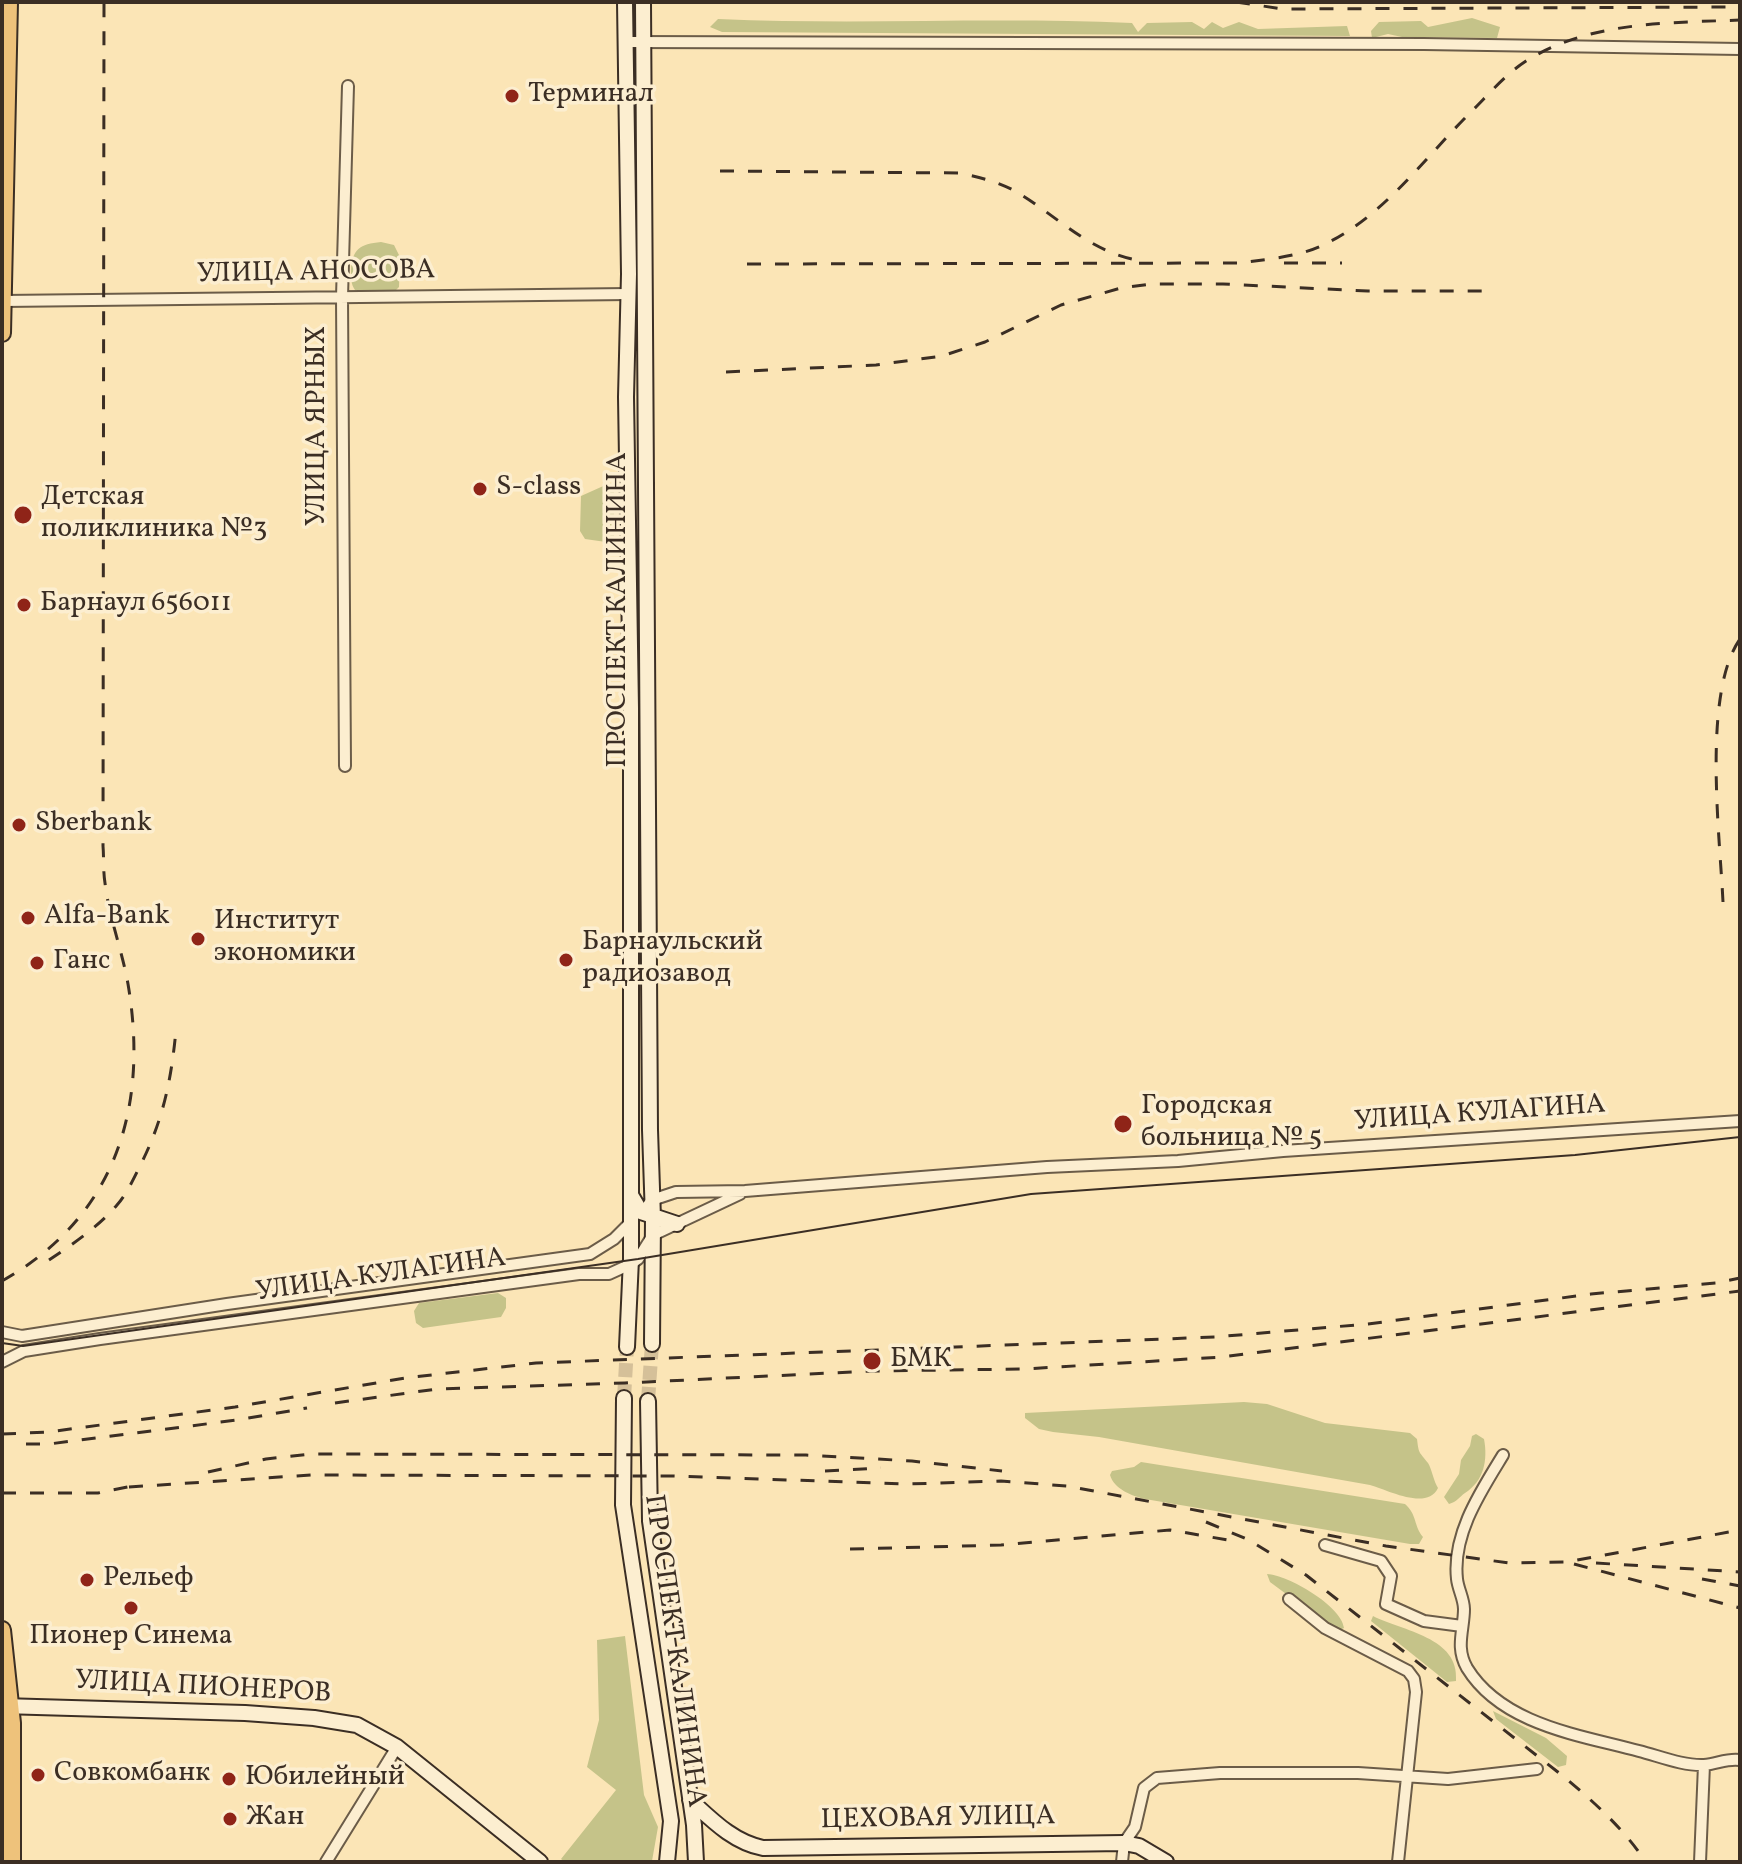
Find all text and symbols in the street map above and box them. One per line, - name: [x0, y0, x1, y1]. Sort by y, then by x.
- place label: Терминал: [528, 79, 654, 113]
- marker: Терминал: [503, 87, 521, 105]
- street label: УЛИЦА АНОСОВА: [197, 255, 435, 293]
- street label: УЛИЦА ЯРНЫХ: [302, 326, 336, 526]
- street label: ПРОСПЕКТ КАЛИНИНА: [603, 452, 637, 768]
- place label: S-class: [496, 472, 581, 506]
- marker: S-class: [471, 480, 489, 498]
- place label: Детская поликлиника №3: [41, 482, 267, 548]
- marker: Детская поликлиника №3: [12, 504, 34, 526]
- place label: Барнаул 656011: [40, 588, 232, 622]
- marker: Барнаул 656011: [15, 596, 33, 614]
- place label: Sberbank: [35, 808, 152, 842]
- marker: Sberbank: [10, 816, 28, 834]
- place label: Alfa-Bank: [44, 901, 170, 935]
- place label: Институт экономики: [214, 906, 356, 972]
- marker: Alfa-Bank: [19, 909, 37, 927]
- place label: Барнаульский радиозавод: [582, 927, 763, 993]
- marker: Институт экономики: [189, 930, 207, 948]
- place label: Ганс: [53, 946, 111, 980]
- marker: Барнаульский радиозавод: [557, 951, 575, 969]
- marker: Ганс: [28, 954, 46, 972]
- street label: УЛИЦА КУЛАГИНА: [1353, 1089, 1607, 1141]
- place label: Городская больница № 5: [1141, 1091, 1322, 1157]
- marker: Городская больница № 5: [1112, 1113, 1134, 1135]
- street label: УЛИЦА КУЛАГИНА: [254, 1243, 508, 1311]
- place label: БМК: [890, 1344, 952, 1378]
- marker: БМК: [861, 1350, 883, 1372]
- street label: ПРОСПЕКТ КАЛИНИНА: [634, 1492, 712, 1810]
- place label: Рельеф: [103, 1563, 194, 1597]
- marker: Рельеф: [78, 1571, 96, 1589]
- marker: Пионер Синема: [122, 1599, 140, 1617]
- place label: Пионер Синема: [29, 1621, 233, 1655]
- street label: УЛИЦА ПИОНЕРОВ: [74, 1666, 332, 1712]
- place label: Совкомбанк: [54, 1758, 210, 1792]
- place label: Юбилейный: [245, 1762, 405, 1796]
- marker: Совкомбанк: [29, 1766, 47, 1784]
- marker: Юбилейный: [220, 1770, 238, 1788]
- street label: ЦЕХОВАЯ УЛИЦА: [820, 1801, 1056, 1839]
- place label: Жан: [246, 1802, 304, 1836]
- marker: Жан: [221, 1810, 239, 1828]

